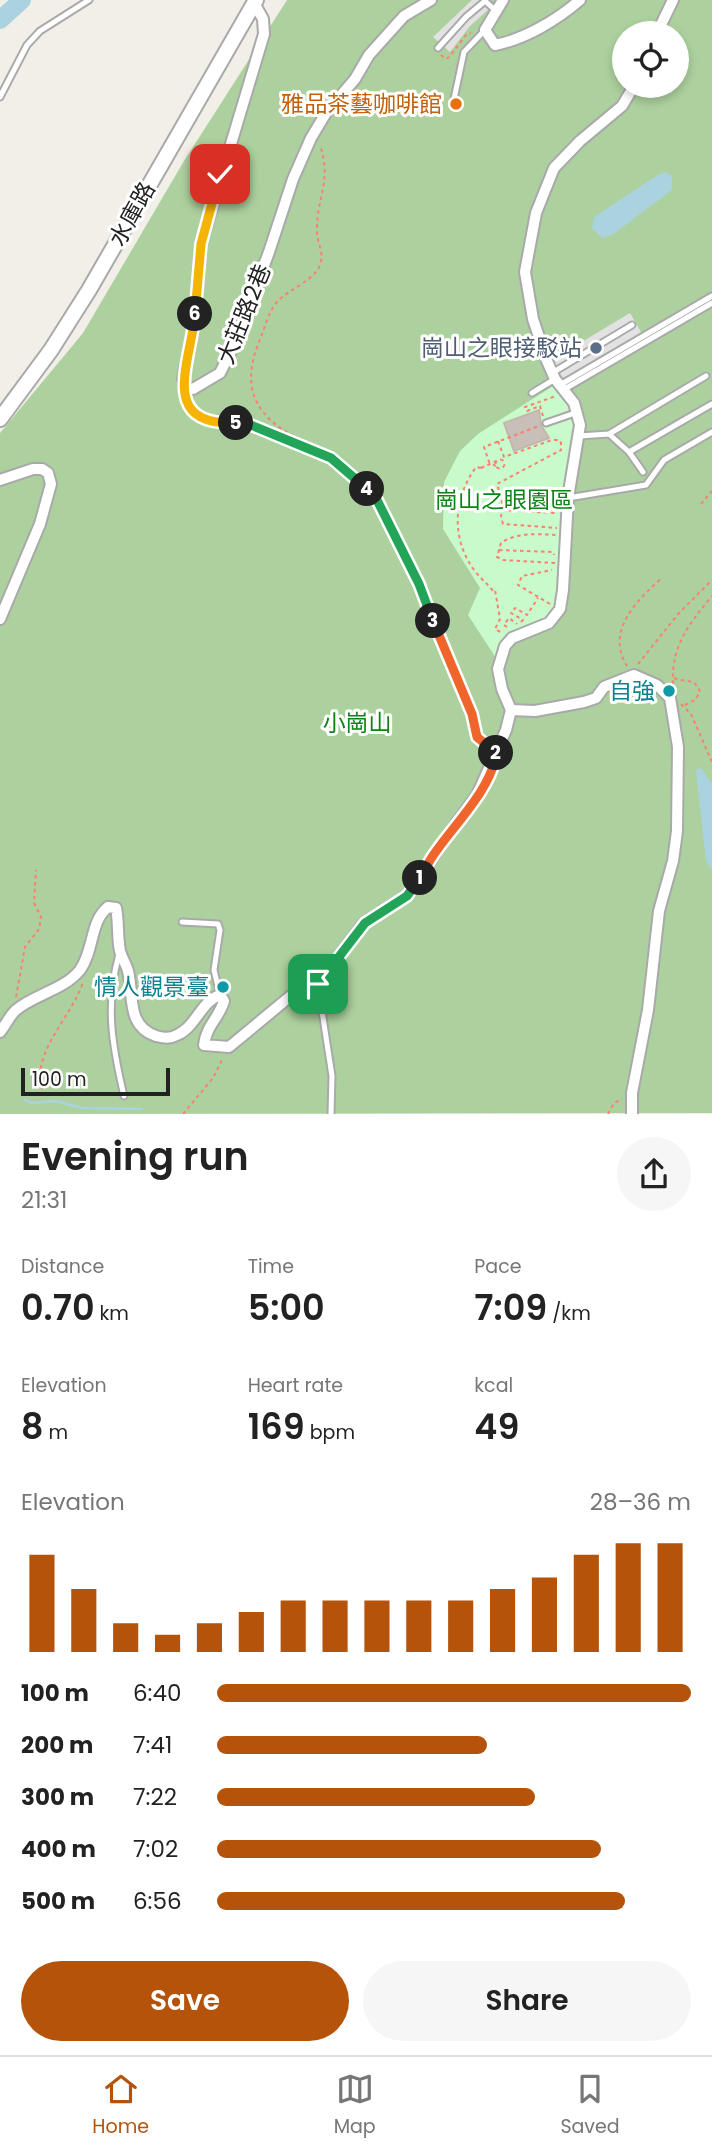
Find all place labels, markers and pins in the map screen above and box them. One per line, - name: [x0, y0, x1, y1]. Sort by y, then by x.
- place label: 雅品茶藝咖啡館: [281, 88, 442, 120]
- marker: 雅品茶藝咖啡館: [448, 96, 464, 112]
- pin: [190, 144, 250, 204]
- pin: 6: [178, 296, 212, 332]
- place label: 崗山之眼接駁站: [421, 332, 582, 364]
- marker: 崗山之眼接駁站: [588, 340, 604, 356]
- pin: 5: [218, 406, 254, 440]
- pin: 4: [350, 472, 384, 506]
- pin: 3: [416, 604, 450, 638]
- place label: 自強: [609, 675, 655, 707]
- marker: 自強: [661, 683, 677, 699]
- pin: 2: [478, 736, 514, 770]
- pin: 1: [402, 860, 438, 896]
- pin: [288, 954, 348, 1014]
- place label: 情人觀景臺: [94, 971, 209, 1003]
- marker: 情人觀景臺: [215, 979, 231, 995]

